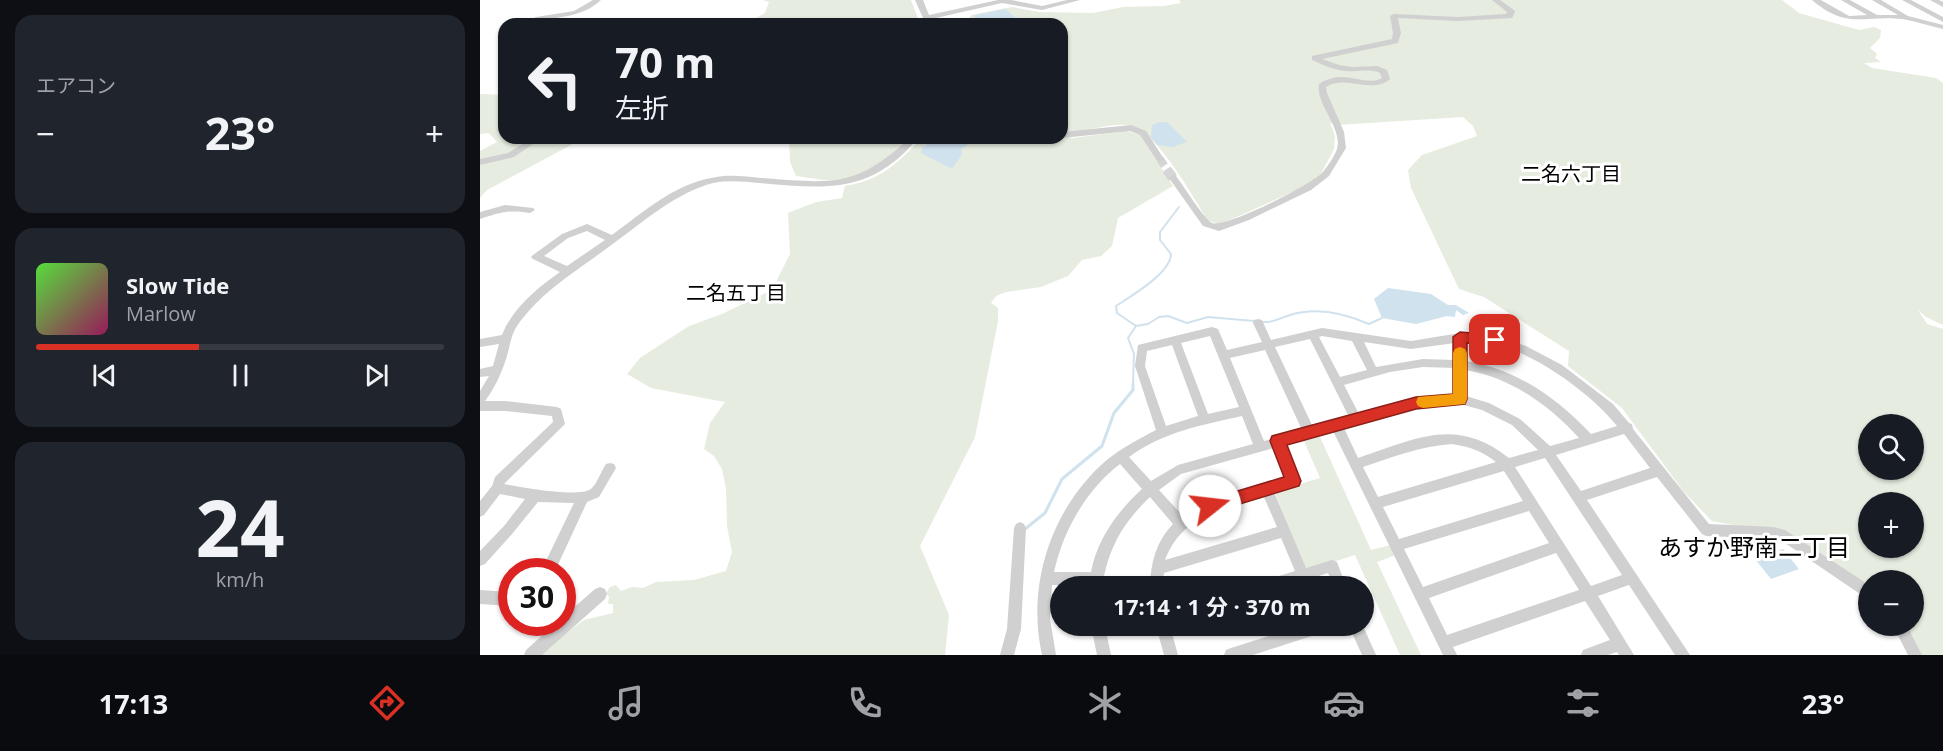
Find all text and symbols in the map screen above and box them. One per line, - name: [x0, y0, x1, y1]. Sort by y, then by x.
- text: 70 m: [615, 33, 715, 90]
- icon: left: [516, 42, 594, 120]
- text: エアコン: [36, 72, 116, 99]
- text: 左折: [615, 89, 669, 126]
- text: 23°: [205, 102, 275, 163]
- text: −: [36, 111, 55, 156]
- text: +: [425, 111, 444, 156]
- district label: 二名六丁目: [1521, 160, 1621, 187]
- text: Slow Tide: [126, 270, 229, 300]
- district label: 二名五丁目: [686, 279, 786, 306]
- text: Marlow: [126, 300, 196, 327]
- pin: [1469, 314, 1520, 365]
- icon: arrive: [1478, 323, 1511, 356]
- icon: previous: [88, 359, 121, 392]
- icon: pause: [224, 359, 257, 392]
- icon: next: [360, 359, 393, 392]
- map controls: [1858, 414, 1924, 636]
- button: search: [1858, 414, 1924, 480]
- text: 24: [195, 474, 285, 580]
- position arrow: [1178, 474, 1242, 538]
- button: +: [1858, 492, 1924, 558]
- district label: あすか野南二丁目: [1658, 530, 1850, 563]
- speed limit sign: 30: [498, 558, 576, 636]
- text: km/h: [216, 566, 264, 593]
- button: −: [1858, 570, 1924, 636]
- text: 17:14 · 1 分 · 370 m: [1113, 591, 1311, 621]
- icon: directions: [366, 682, 408, 724]
- icon: music: [605, 682, 647, 724]
- icon: phone: [844, 682, 886, 724]
- icon: climate: [1084, 682, 1126, 724]
- icon: car: [1323, 682, 1365, 724]
- icon: filters: [1562, 682, 1604, 724]
- text: 17:13: [99, 685, 168, 722]
- text: 23°: [1802, 685, 1844, 722]

